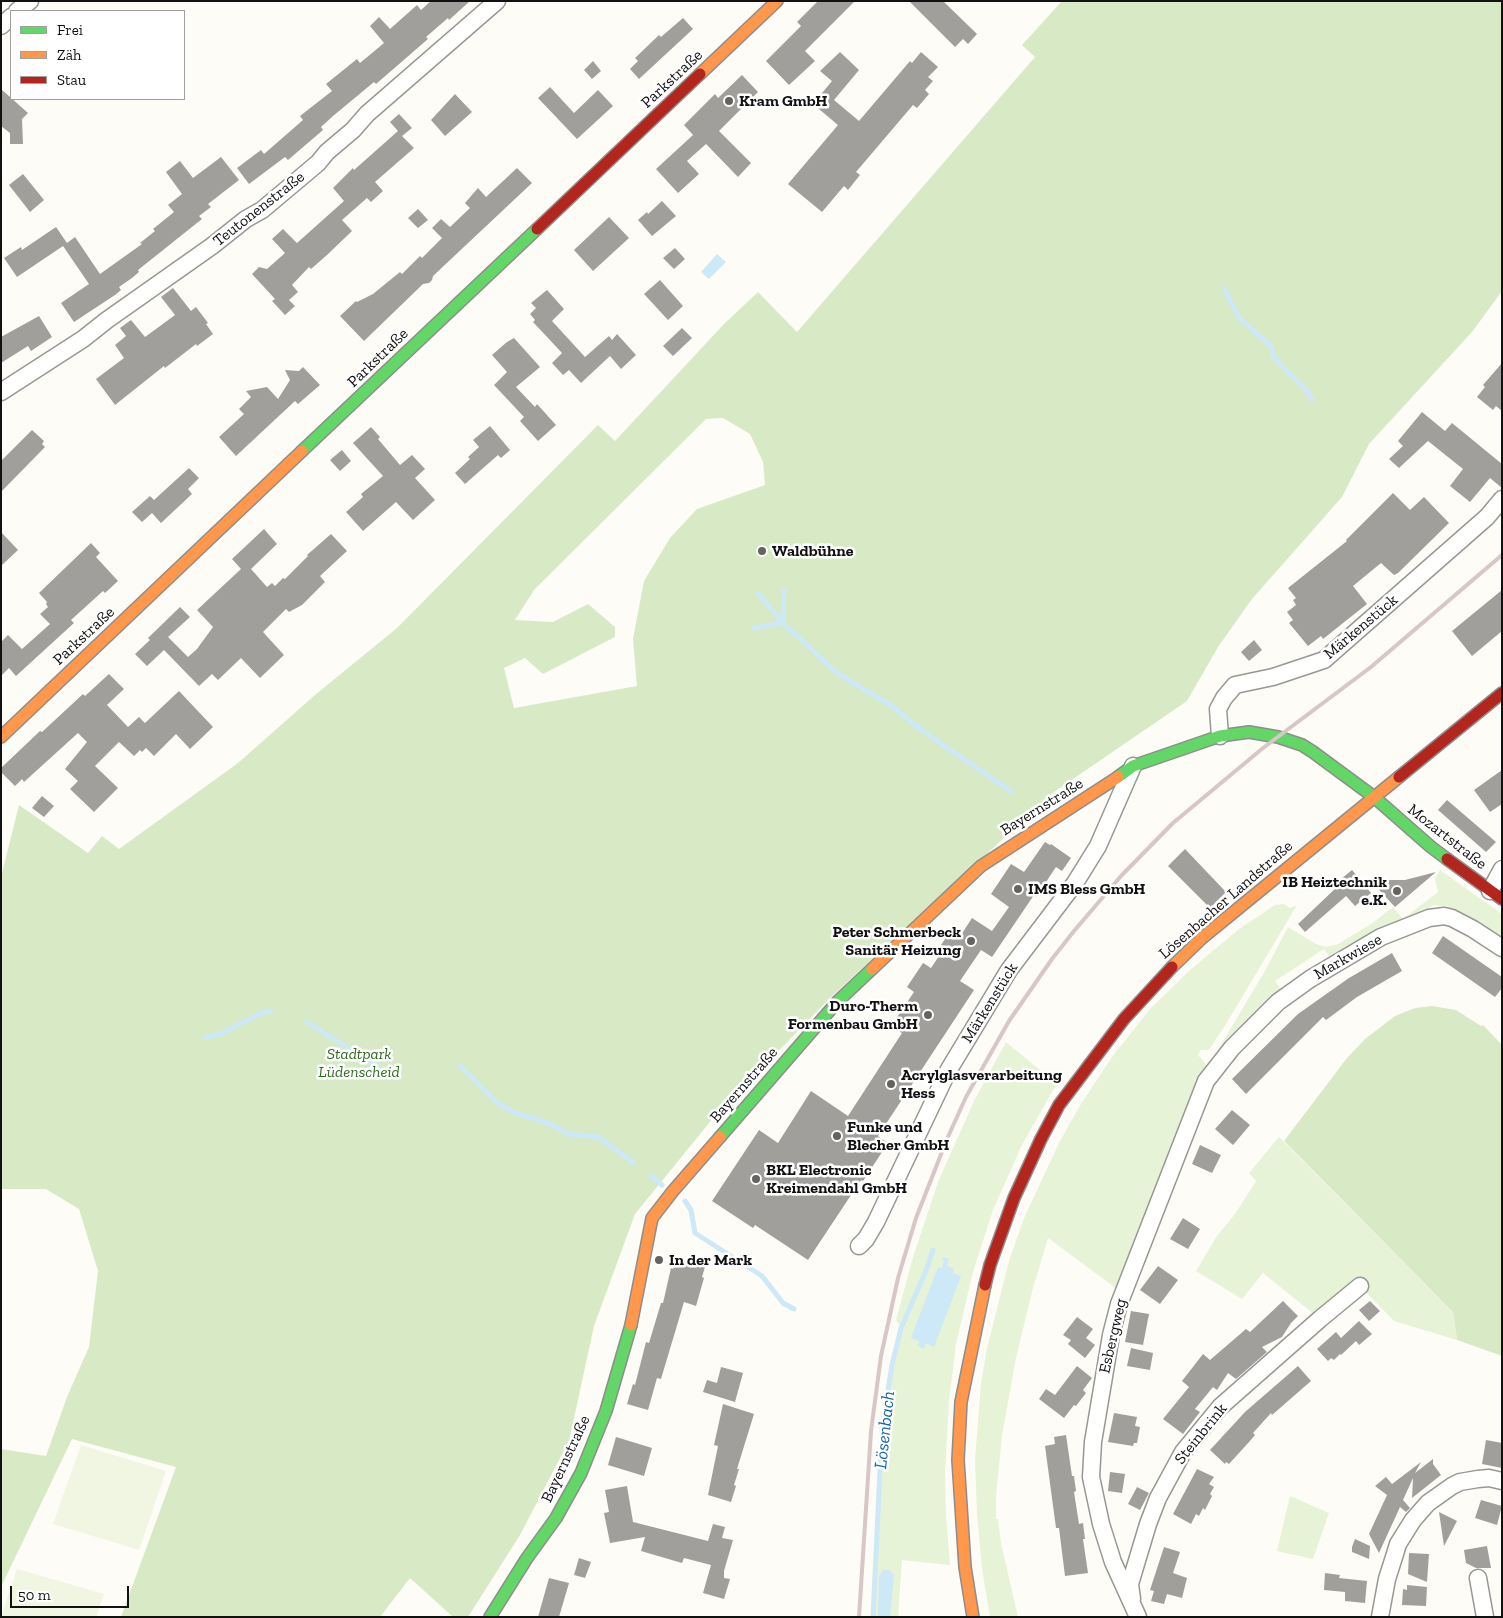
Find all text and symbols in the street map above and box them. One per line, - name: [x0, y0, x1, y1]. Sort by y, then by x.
- legend: [10, 10, 185, 100]
- text: Frei: [57, 21, 83, 39]
- text: Zäh: [57, 46, 81, 64]
- street label: Parkstraße: [637, 46, 707, 112]
- text: Stau: [57, 71, 86, 89]
- place label: Kram GmbH: [739, 91, 828, 111]
- marker: Kram GmbH: [723, 95, 735, 107]
- street label: Teutonenstraße: [209, 167, 309, 251]
- street label: Parkstraße: [344, 324, 412, 392]
- place label: Waldbühne: [772, 541, 853, 561]
- marker: Waldbühne: [756, 545, 768, 557]
- street label: Märkenstück: [1320, 590, 1402, 664]
- street label: Parkstraße: [49, 603, 119, 669]
- street label: Bayernstraße: [997, 774, 1087, 840]
- street label: Mozartstraße: [1404, 800, 1490, 874]
- street label: Lösenbacher Landstraße: [1155, 837, 1297, 963]
- place label: IB Heiztechnik e.K.: [1282, 872, 1387, 910]
- place label: IMS Bless GmbH: [1028, 879, 1145, 899]
- marker: IMS Bless GmbH: [1012, 883, 1024, 895]
- marker: IB Heiztechnik e.K.: [1391, 885, 1403, 897]
- place label: Peter Schmerbeck Sanitär Heizung: [832, 922, 961, 960]
- street label: Markwiese: [1311, 930, 1385, 984]
- marker: Peter Schmerbeck Sanitär Heizung: [965, 935, 977, 947]
- street label: Märkenstück: [958, 959, 1022, 1047]
- place label: Duro-Therm Formenbau GmbH: [788, 996, 918, 1034]
- marker: Duro-Therm Formenbau GmbH: [922, 1009, 934, 1021]
- street label: Bayernstraße: [706, 1043, 782, 1127]
- park label: Stadtpark Lüdenscheid: [318, 1044, 400, 1082]
- place label: Acrylglasverarbeitung Hess: [901, 1065, 1062, 1103]
- marker: Acrylglasverarbeitung Hess: [885, 1078, 897, 1090]
- place label: Funke und Blecher GmbH: [847, 1117, 949, 1155]
- marker: Funke und Blecher GmbH: [831, 1130, 843, 1142]
- place label: BKL Electronic Kreimendahl GmbH: [766, 1160, 907, 1198]
- marker: BKL Electronic Kreimendahl GmbH: [750, 1173, 762, 1185]
- place label: In der Mark: [669, 1250, 752, 1270]
- marker: In der Mark: [653, 1254, 665, 1266]
- street label: Esbergweg: [1095, 1297, 1131, 1375]
- water label: Lösenbach: [870, 1390, 900, 1470]
- street label: Steinbrink: [1171, 1400, 1231, 1468]
- street label: Bayernstraße: [537, 1412, 595, 1506]
- scale bar: [12, 1576, 131, 1608]
- text: 50 m: [18, 1586, 51, 1604]

